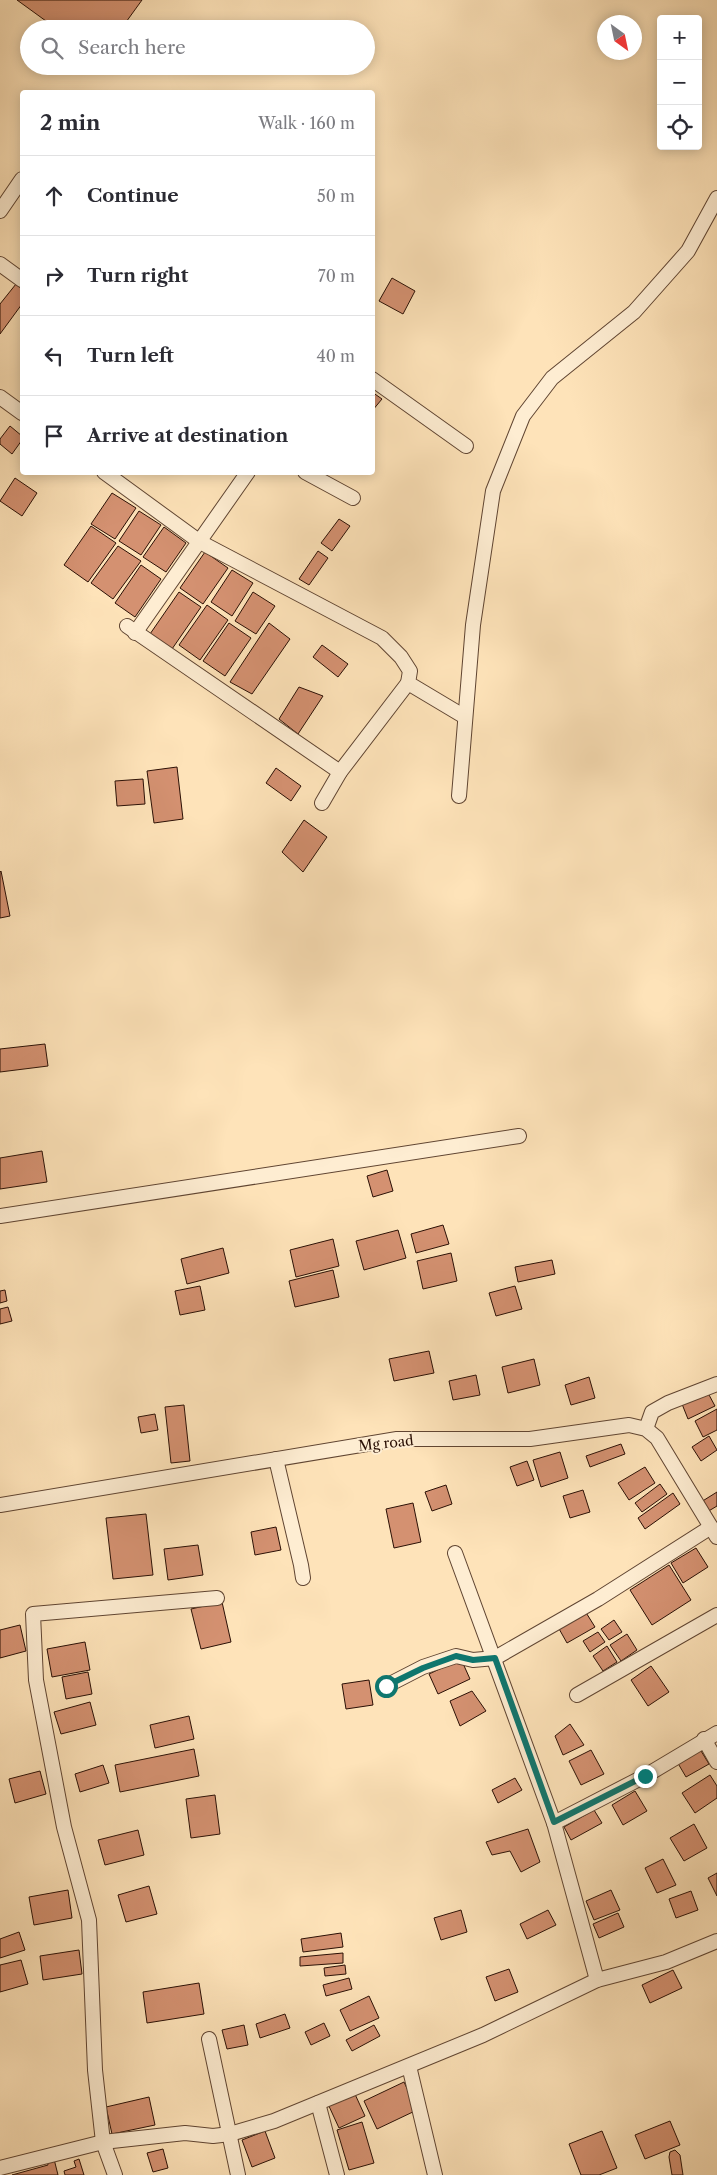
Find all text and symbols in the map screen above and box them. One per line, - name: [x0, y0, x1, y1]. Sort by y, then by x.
- north arrow: [597, 15, 642, 60]
- map controls: [657, 15, 702, 150]
- button: +: [657, 15, 702, 60]
- search box: [20, 20, 375, 75]
- icon: search: [38, 34, 66, 62]
- text: Search here: [78, 36, 186, 59]
- button: −: [657, 60, 702, 105]
- button: locate: [657, 105, 702, 150]
- text: 2 min: [40, 110, 100, 135]
- text: Walk · 160 m: [258, 113, 355, 133]
- icon: ahead: [40, 182, 68, 210]
- text: Continue: [87, 184, 179, 207]
- text: 50 m: [317, 186, 355, 206]
- icon: right: [40, 262, 68, 290]
- text: Turn right: [87, 264, 188, 287]
- text: 70 m: [318, 266, 355, 286]
- icon: left: [40, 342, 68, 370]
- text: Turn left: [87, 344, 174, 367]
- text: 40 m: [316, 346, 355, 366]
- icon: arrive: [40, 422, 68, 450]
- text: Arrive at destination: [87, 424, 288, 447]
- street label: Mg road: [358, 1431, 415, 1455]
- route start: [375, 1675, 398, 1698]
- route end: [634, 1765, 657, 1788]

